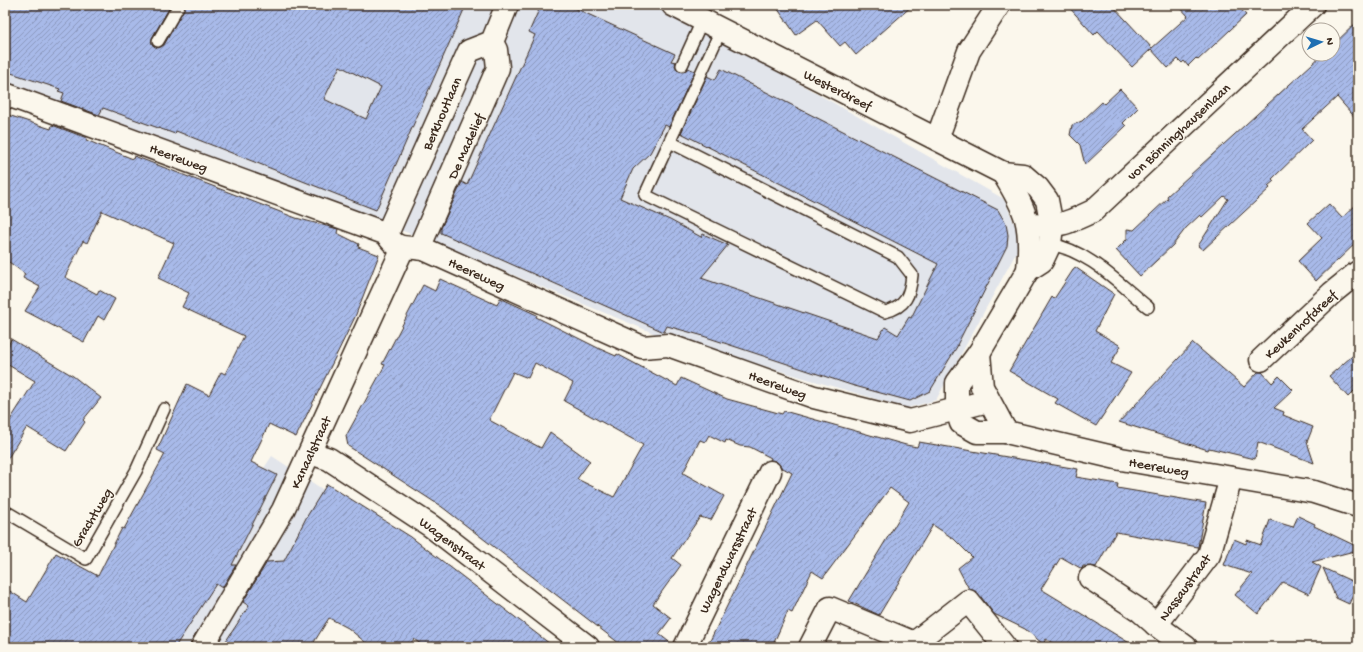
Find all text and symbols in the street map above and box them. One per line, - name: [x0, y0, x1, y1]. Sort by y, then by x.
- north arrow: [1301, 22, 1341, 62]
- text: N: [1323, 37, 1335, 45]
- street label: Westerdreef: [800, 67, 875, 116]
- street label: Berkhoutlaan: [419, 75, 467, 154]
- street label: von Bönninghausenlaan: [1125, 80, 1235, 185]
- street label: De Madelief: [445, 110, 490, 183]
- street label: Heereweg: [147, 141, 210, 178]
- street label: Heereweg: [445, 255, 507, 296]
- street label: Keukenhofdreef: [1262, 287, 1343, 364]
- street label: Heereweg: [746, 368, 809, 405]
- street label: Kanaalstraat: [288, 413, 337, 492]
- street label: Heereweg: [1127, 455, 1190, 482]
- street label: Grachtweg: [69, 486, 117, 551]
- street label: Wagendwarsstraat: [696, 504, 763, 617]
- street label: Wagenstraat: [415, 515, 489, 576]
- street label: Nassaustraat: [1156, 551, 1217, 625]

